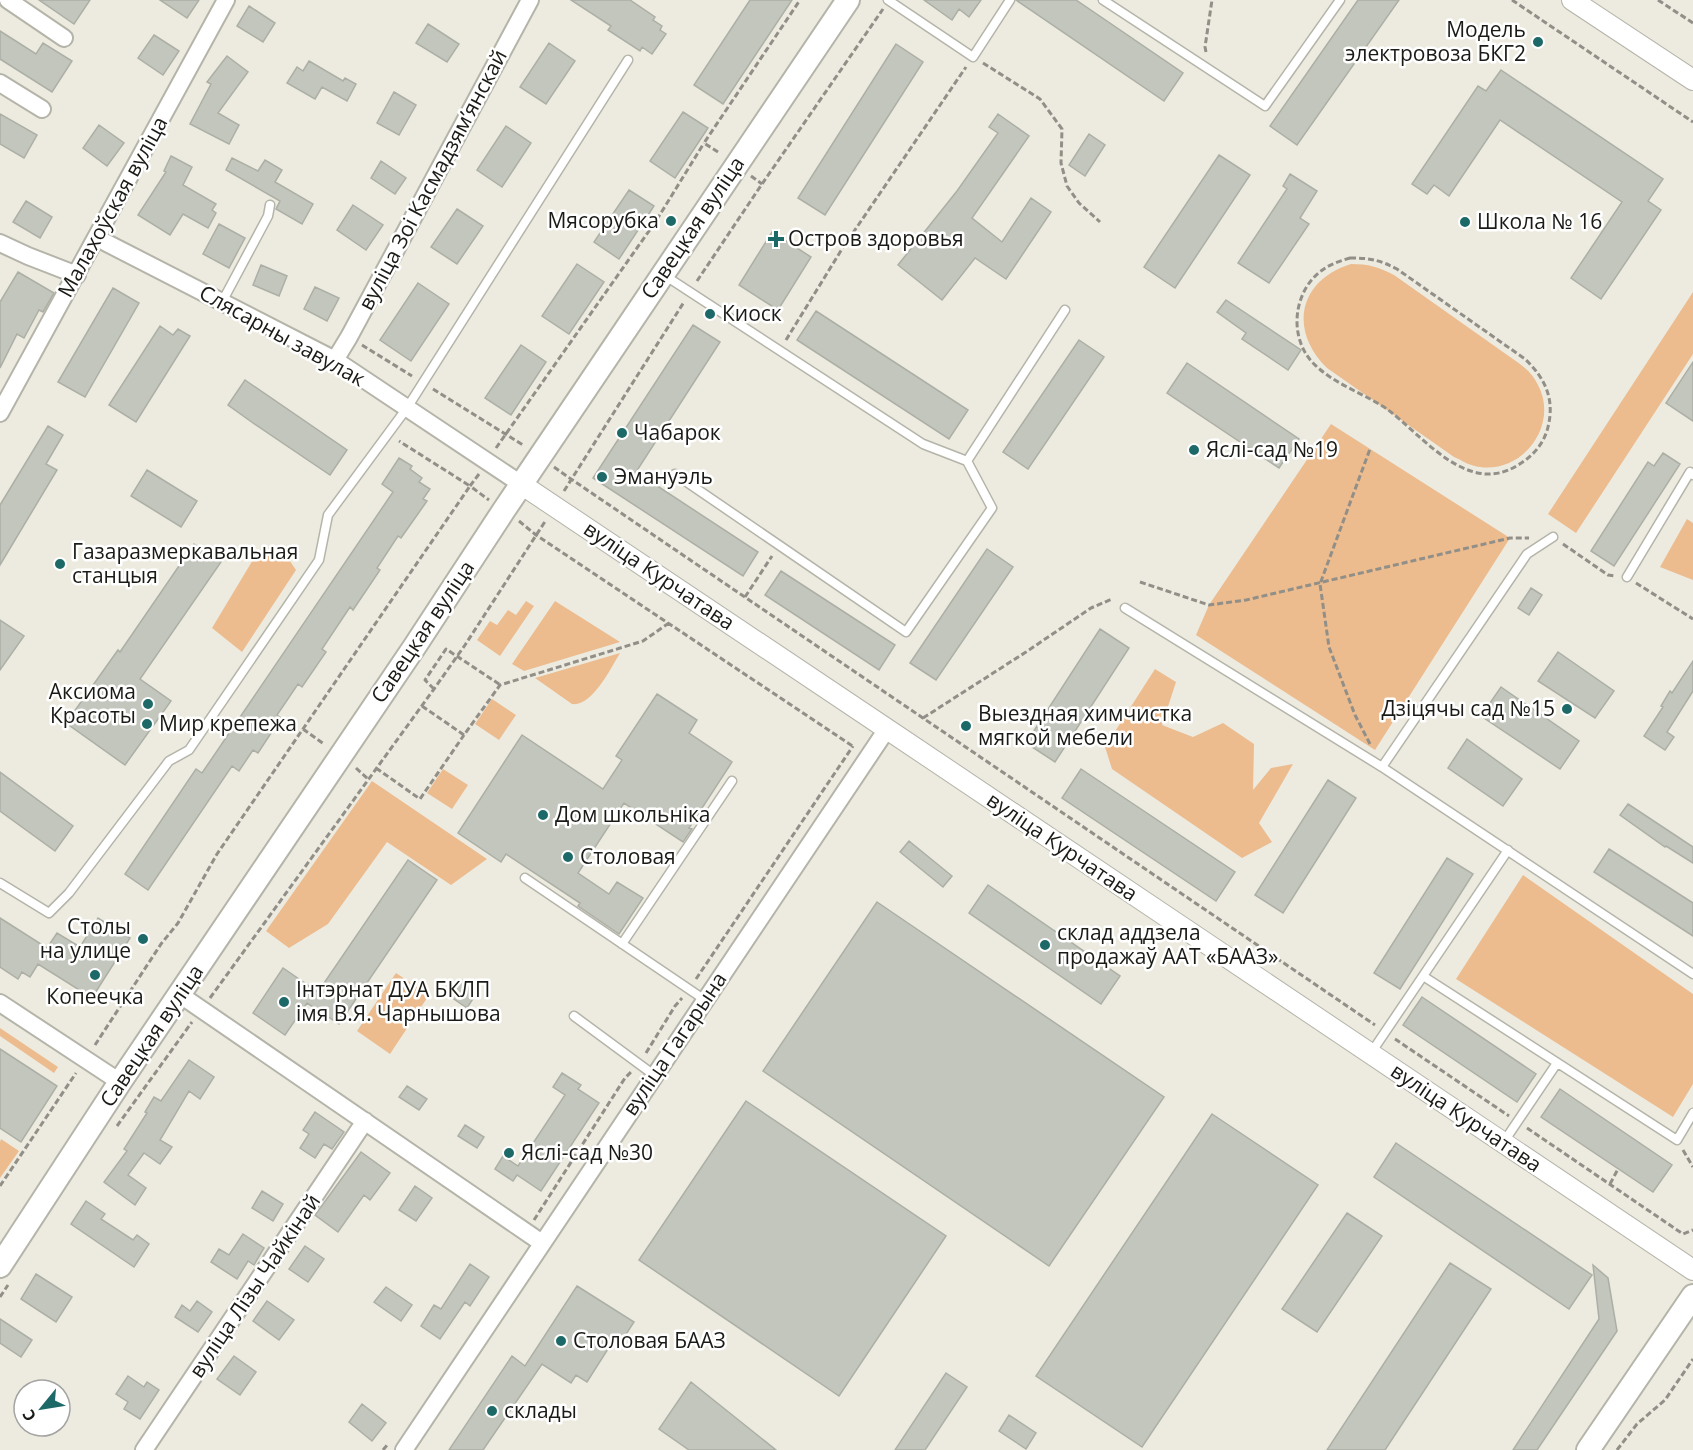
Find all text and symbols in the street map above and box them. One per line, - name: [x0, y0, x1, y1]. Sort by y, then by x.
- place label: Модель электровоза БКГ2: [1345, 15, 1526, 67]
- marker: Модель электровоза БКГ2: [1531, 35, 1545, 49]
- street label: вуліца Зоі Касмадзямʼянскай: [351, 44, 513, 315]
- street label: Малахоўская вуліца: [51, 111, 174, 302]
- street label: Савецкая вуліца: [634, 151, 750, 304]
- place label: Мясорубка: [547, 206, 659, 234]
- place label: Школа № 16: [1477, 207, 1602, 235]
- marker: Мясорубка: [664, 214, 678, 228]
- marker: Школа № 16: [1458, 215, 1472, 229]
- place label: Остров здоровья: [788, 224, 964, 252]
- marker: Остров здоровья: [769, 232, 783, 246]
- street label: Слясарны завулак: [195, 278, 370, 392]
- place label: Киоск: [722, 299, 782, 327]
- marker: Киоск: [703, 307, 717, 321]
- place label: Чабарок: [634, 418, 721, 446]
- marker: Чабарок: [615, 426, 629, 440]
- place label: Яслі-сад №19: [1206, 435, 1338, 463]
- marker: Яслі-сад №19: [1187, 443, 1201, 457]
- place label: Эмануэль: [614, 462, 713, 490]
- marker: Эмануэль: [595, 470, 609, 484]
- street label: вуліца Курчатава: [579, 514, 740, 636]
- place label: Газаразмеркавальная станцыя: [72, 537, 298, 589]
- street label: Савецкая вуліца: [364, 555, 480, 708]
- marker: Газаразмеркавальная станцыя: [53, 557, 67, 571]
- place label: Аксиома Красоты: [49, 677, 136, 729]
- place label: Дзіцячы сад №15: [1381, 694, 1555, 722]
- marker: Аксиома Красоты: [141, 697, 155, 711]
- place label: Выездная химчистка мягкой мебели: [978, 699, 1192, 751]
- marker: Дзіцячы сад №15: [1560, 702, 1574, 716]
- place label: Мир крепежа: [159, 709, 297, 737]
- marker: Мир крепежа: [140, 717, 154, 731]
- marker: Выездная химчистка мягкой мебели: [959, 719, 973, 733]
- street label: вуліца Курчатава: [982, 785, 1143, 907]
- place label: Дом школьніка: [555, 800, 711, 828]
- marker: Дом школьніка: [536, 808, 550, 822]
- place label: Столовая: [580, 842, 676, 870]
- marker: Столовая: [561, 850, 575, 864]
- place label: Столы на улице: [40, 912, 131, 964]
- place label: склад аддзела продажаў ААТ «БААЗ»: [1057, 918, 1278, 970]
- marker: Столы на улице: [136, 932, 150, 946]
- marker: склад аддзела продажаў ААТ «БААЗ»: [1038, 938, 1052, 952]
- street label: Савецкая вуліца: [93, 959, 209, 1112]
- street label: вуліца Гагарына: [616, 966, 733, 1121]
- marker: Копеечка: [88, 968, 102, 982]
- place label: Інтэрнат ДУА БКЛП імя В.Я. Чарнышова: [296, 975, 501, 1027]
- place label: Копеечка: [46, 982, 144, 1010]
- marker: Інтэрнат ДУА БКЛП імя В.Я. Чарнышова: [277, 995, 291, 1009]
- street label: вуліца Курчатава: [1386, 1056, 1547, 1178]
- place label: Яслі-сад №30: [521, 1138, 653, 1166]
- marker: Яслі-сад №30: [502, 1146, 516, 1160]
- street label: вуліца Лізы Чайкінай: [182, 1188, 326, 1383]
- place label: Столовая БААЗ: [573, 1326, 726, 1354]
- marker: Столовая БААЗ: [554, 1334, 568, 1348]
- north arrow: [12, 1378, 72, 1438]
- place label: склады: [504, 1396, 577, 1424]
- marker: склады: [485, 1404, 499, 1418]
- text: С: [17, 1406, 41, 1425]

